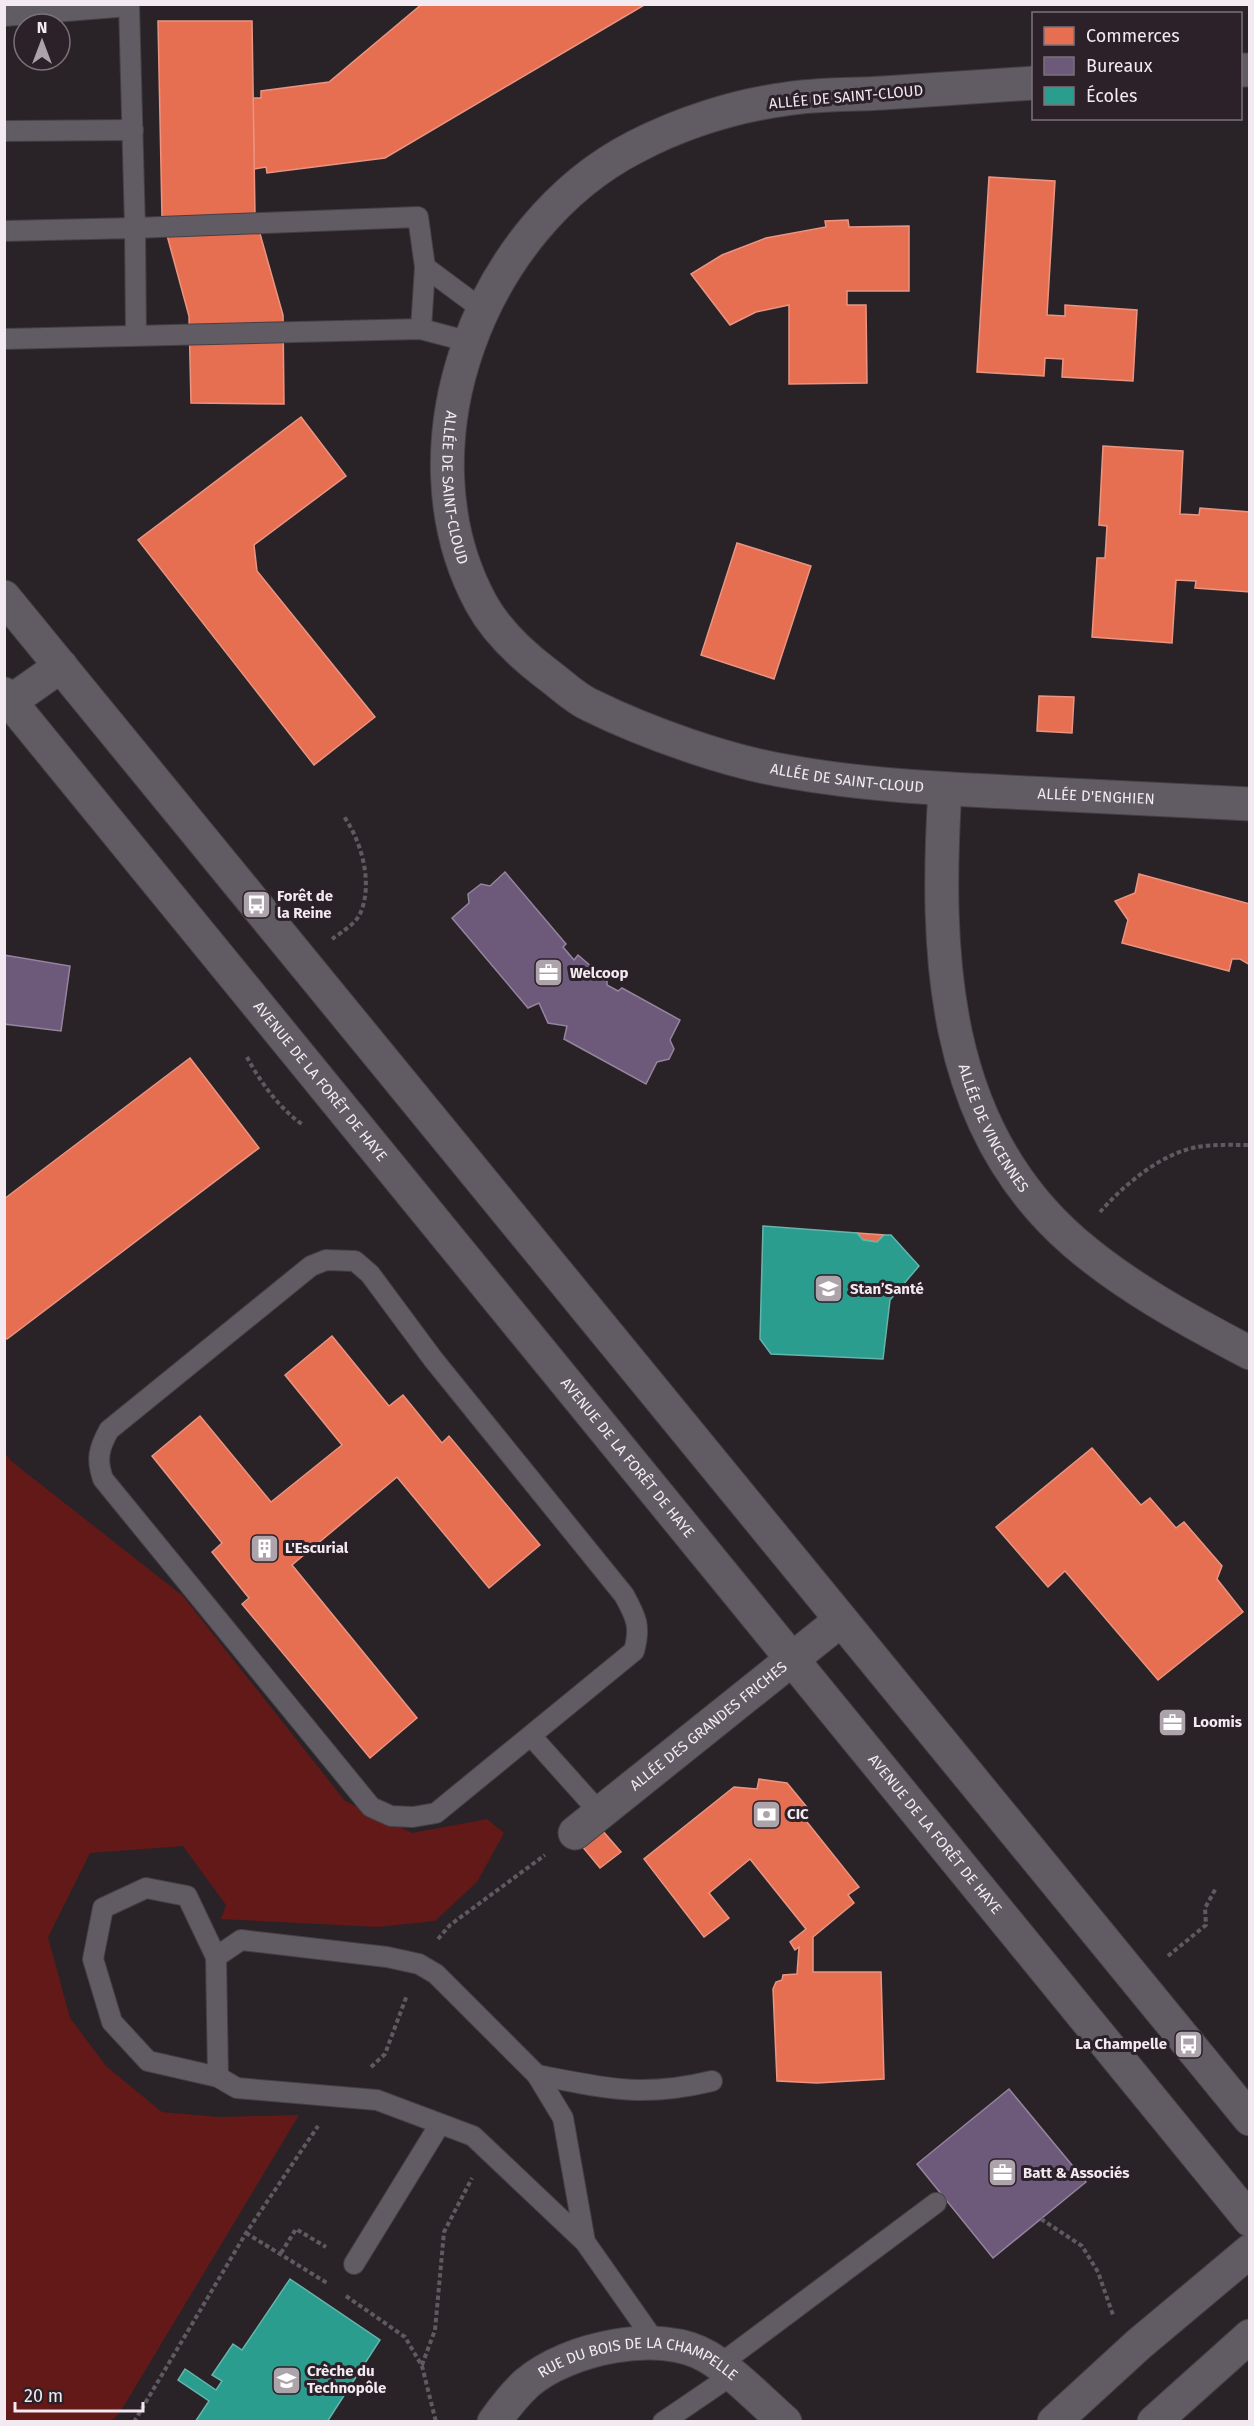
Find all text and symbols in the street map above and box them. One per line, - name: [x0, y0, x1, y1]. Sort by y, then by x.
- north arrow: [12, 12, 72, 72]
- legend: [1032, 12, 1242, 120]
- text: N: [37, 18, 47, 37]
- text: Commerces: [1086, 25, 1180, 47]
- text: Bureaux: [1086, 55, 1153, 77]
- street label: ALLÉE DE SAINT-CLOUD: [768, 81, 924, 113]
- text: Écoles: [1086, 84, 1137, 107]
- street label: ALLÉE DE SAINT-CLOUD: [438, 410, 472, 567]
- street label: ALLÉE DE SAINT-CLOUD: [769, 759, 925, 796]
- street label: ALLÉE D'ENGHIEN: [1037, 784, 1155, 808]
- place label: Forêt de la Reine: [277, 887, 333, 922]
- bus stop icon: Forêt de la Reine: [240, 889, 272, 921]
- office icon: Welcoop: [533, 957, 565, 989]
- place label: Welcoop: [570, 964, 629, 982]
- street label: AVENUE DE LA FORÊT DE HAYE: [250, 998, 391, 1165]
- street label: ALLÉE DE VINCENNES: [955, 1062, 1032, 1196]
- school or university icon: Stan’Santé: [813, 1273, 845, 1305]
- place label: Stan’Santé: [850, 1280, 924, 1298]
- street label: AVENUE DE LA FORÊT DE HAYE: [557, 1374, 698, 1541]
- building icon: L'Escurial: [248, 1532, 280, 1564]
- place label: L'Escurial: [285, 1539, 349, 1557]
- street label: ALLÉE DES GRANDES FRICHES: [626, 1658, 791, 1794]
- office icon: Loomis: [1156, 1706, 1188, 1738]
- place label: Loomis: [1193, 1713, 1242, 1731]
- street label: AVENUE DE LA FORÊT DE HAYE: [864, 1751, 1006, 1918]
- bank icon: CIC: [750, 1798, 782, 1830]
- place label: CIC: [787, 1805, 809, 1823]
- bus stop icon: La Champelle: [1172, 2028, 1204, 2060]
- place label: La Champelle: [1075, 2035, 1167, 2053]
- office icon: Batt & Associés: [986, 2157, 1018, 2189]
- place label: Batt & Associés: [1023, 2164, 1130, 2182]
- text: RUE DU BOIS DE LA CHAMPELLE: [535, 2334, 741, 2384]
- place label: Crèche du Technopôle: [307, 2362, 386, 2397]
- school or university icon: Crèche du Technopôle: [270, 2364, 302, 2396]
- street label: RUE DU BOIS DE LA CHAMPELLE: [531, 2370, 743, 2392]
- scale bar: [15, 2375, 142, 2413]
- text: 20 m: [24, 2385, 63, 2407]

